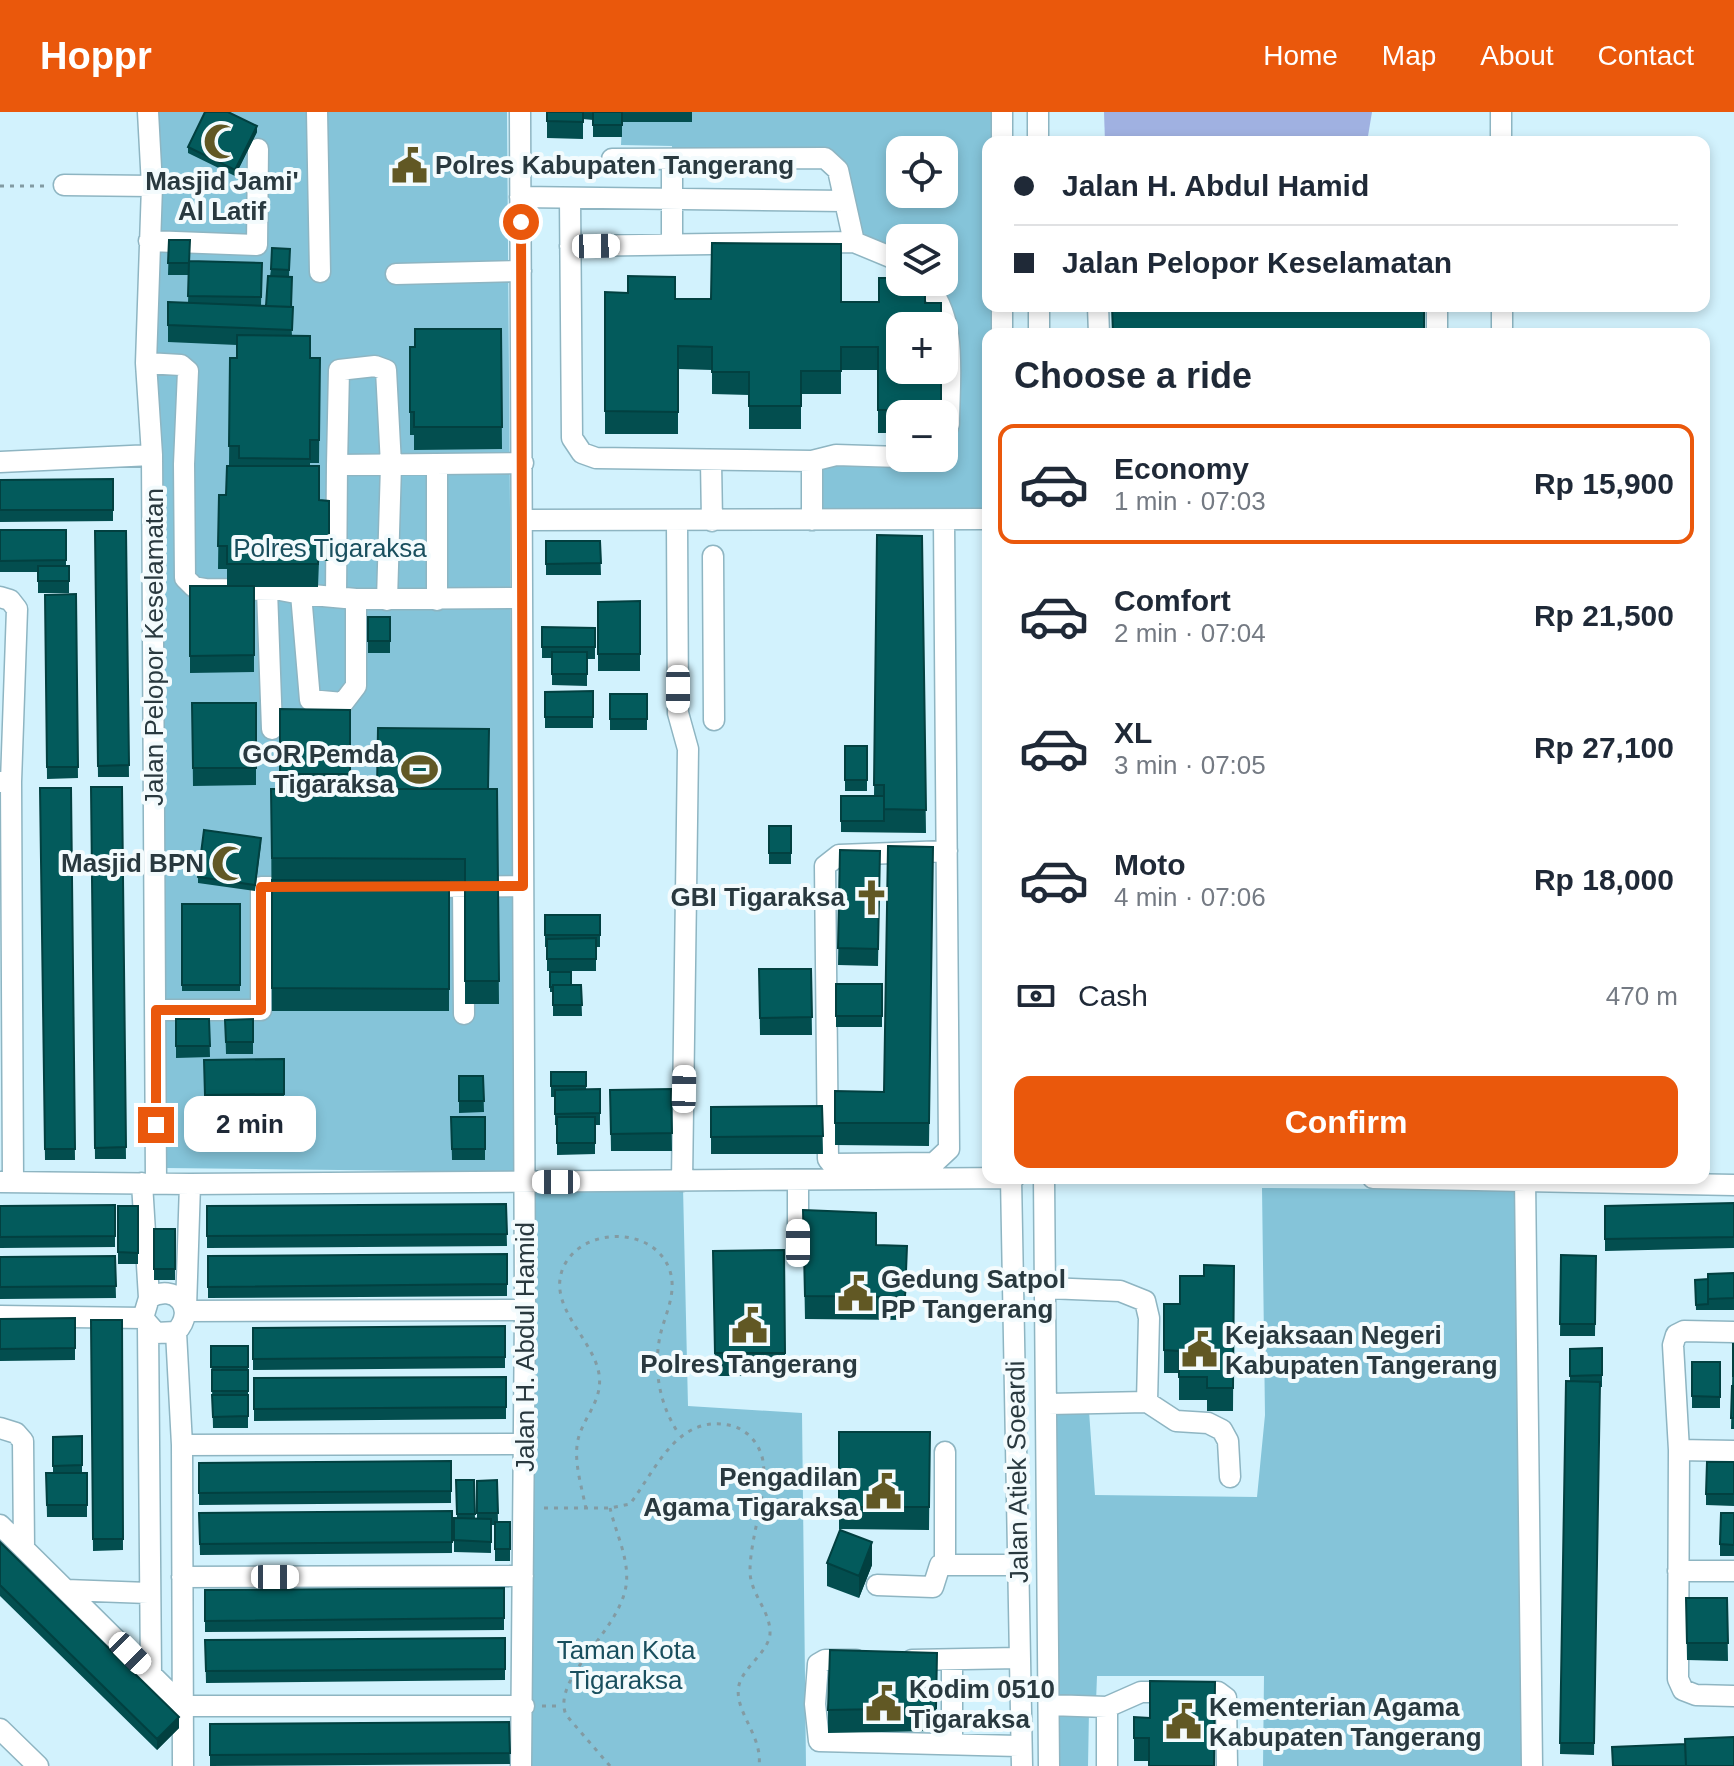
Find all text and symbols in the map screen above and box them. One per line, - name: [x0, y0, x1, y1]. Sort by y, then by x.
- text: Hoppr: [40, 35, 152, 77]
- text: Home: [1263, 40, 1338, 71]
- text: Map: [1382, 40, 1436, 71]
- text: About: [1480, 40, 1554, 71]
- text: Contact: [1598, 40, 1694, 71]
- mosque icon: Masjid Jami' Al Latif: [203, 123, 241, 161]
- map controls: [886, 136, 958, 472]
- button: locate: [886, 136, 958, 208]
- public building icon: Polres Kabupaten Tangerang: [390, 146, 428, 184]
- place label: Polres Kabupaten Tangerang: [435, 150, 794, 180]
- place label: Masjid Jami' Al Latif: [145, 166, 299, 226]
- text: Jalan H. Abdul Hamid: [1062, 169, 1369, 202]
- route start: [503, 204, 539, 240]
- button: layers: [886, 224, 958, 296]
- car: [572, 234, 620, 258]
- text: Jalan Pelopor Keselamatan: [1062, 246, 1452, 279]
- button: +: [886, 312, 958, 384]
- text: Choose a ride: [1014, 355, 1252, 396]
- button: −: [886, 400, 958, 472]
- icon: car: [1018, 448, 1090, 520]
- text: Economy: [1114, 452, 1249, 485]
- text: Rp 15,900: [1534, 467, 1674, 500]
- text: 1 min · 07:03: [1114, 486, 1266, 516]
- street label: Jalan Pelopor Keselamatan: [139, 488, 169, 806]
- park label: Polres Tigaraksa: [233, 533, 427, 563]
- icon: car: [1018, 580, 1090, 652]
- text: Comfort: [1114, 584, 1231, 617]
- text: Rp 21,500: [1534, 599, 1674, 632]
- text: 2 min · 07:04: [1114, 618, 1266, 648]
- car: [666, 665, 690, 713]
- icon: car: [1018, 712, 1090, 784]
- text: XL: [1114, 716, 1152, 749]
- text: Rp 27,100: [1534, 731, 1674, 764]
- place label: GOR Pemda Tigaraksa: [242, 739, 395, 799]
- sports icon: GOR Pemda Tigaraksa: [401, 750, 439, 788]
- text: 3 min · 07:05: [1114, 750, 1266, 780]
- mosque icon: Masjid BPN: [211, 844, 249, 882]
- icon: car: [1018, 844, 1090, 916]
- place label: Masjid BPN: [61, 848, 204, 878]
- text: Moto: [1114, 848, 1186, 881]
- text: Rp 18,000: [1534, 863, 1674, 896]
- church icon: GBI Tigaraksa: [852, 878, 890, 916]
- place label: GBI Tigaraksa: [671, 882, 846, 912]
- text: 4 min · 07:06: [1114, 882, 1266, 912]
- icon: cash: [1014, 974, 1058, 1018]
- text: Cash: [1078, 979, 1148, 1012]
- text: 470 m: [1606, 981, 1678, 1011]
- car: [672, 1065, 696, 1113]
- button: Confirm: [1014, 1076, 1678, 1168]
- callout: 2 min: [184, 1097, 316, 1153]
- route end: [138, 1107, 174, 1143]
- text: 2 min: [216, 1109, 284, 1139]
- car: [532, 1170, 580, 1194]
- car: [786, 1219, 810, 1267]
- street label: Jalan H. Abdul Hamid: [510, 1222, 540, 1472]
- place label: Gedung Satpol PP Tangerang: [881, 1264, 1066, 1324]
- public building icon: Gedung Satpol PP Tangerang: [836, 1275, 874, 1313]
- public building icon: Polres Tangerang: [730, 1306, 768, 1344]
- place label: Kejaksaan Negeri Kabupaten Tangerang: [1225, 1320, 1498, 1380]
- public building icon: Kejaksaan Negeri Kabupaten Tangerang: [1180, 1331, 1218, 1369]
- place label: Polres Tangerang: [640, 1349, 858, 1379]
- street label: Jalan Atiek Soeardi: [1000, 1360, 1034, 1584]
- place label: Pengadilan Agama Tigaraksa: [643, 1462, 859, 1522]
- public building icon: Pengadilan Agama Tigaraksa: [865, 1473, 903, 1511]
- car: [251, 1565, 299, 1589]
- car: [105, 1628, 155, 1678]
- park label: Taman Kota Tigaraksa: [557, 1635, 696, 1695]
- place label: Kodim 0510 Tigaraksa: [909, 1674, 1055, 1734]
- public building icon: Kodim 0510 Tigaraksa: [864, 1685, 902, 1723]
- place label: Kementerian Agama Kabupaten Tangerang: [1209, 1692, 1482, 1752]
- public building icon: Kementerian Agama Kabupaten Tangerang: [1164, 1703, 1202, 1741]

